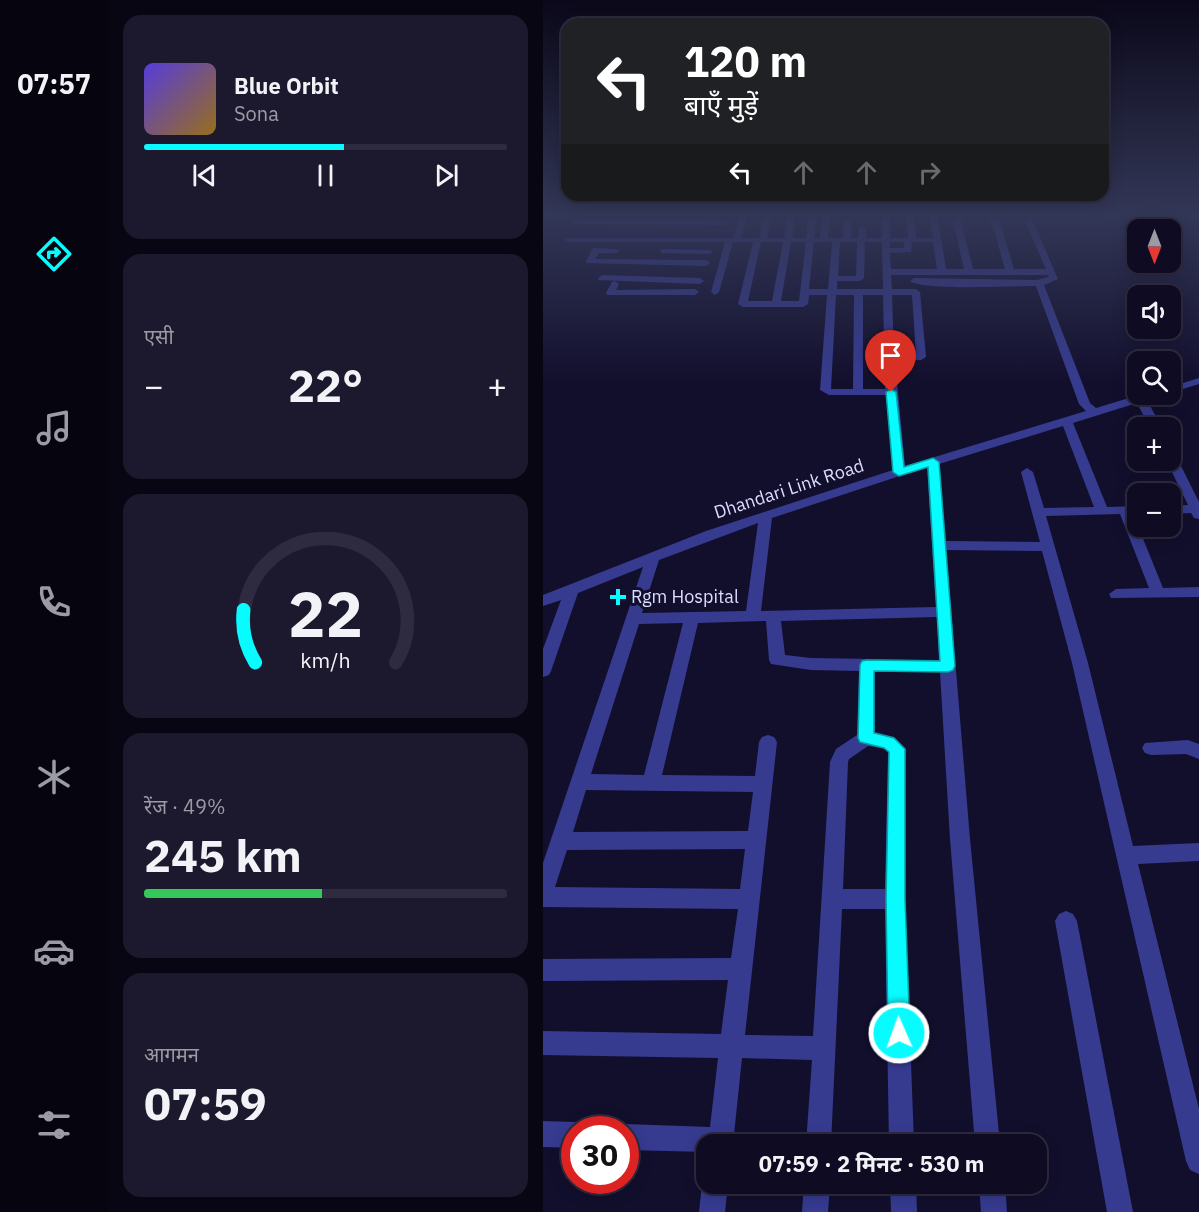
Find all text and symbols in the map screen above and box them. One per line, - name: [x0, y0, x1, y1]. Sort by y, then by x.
- text: 120 m: [684, 34, 807, 89]
- icon: left: [585, 42, 663, 120]
- text: 07:57: [17, 66, 91, 101]
- text: Blue Orbit: [234, 71, 339, 100]
- text: बाएँ मुड़ें: [684, 87, 758, 122]
- text: Sona: [234, 100, 279, 127]
- icon: left: [724, 156, 757, 189]
- icon: ahead: [787, 156, 820, 189]
- icon: ahead: [850, 156, 883, 189]
- icon: right: [913, 156, 946, 189]
- icon: previous: [188, 159, 221, 192]
- icon: pause: [309, 159, 342, 192]
- icon: next: [430, 159, 463, 192]
- north arrow: [1127, 219, 1181, 273]
- map controls: [1127, 219, 1181, 537]
- icon: directions: [33, 233, 75, 275]
- button: sound: [1127, 285, 1181, 339]
- text: एसी: [144, 323, 174, 350]
- pin: [865, 330, 916, 392]
- icon: arrive: [874, 339, 907, 372]
- button: search: [1127, 351, 1181, 405]
- text: 22°: [288, 356, 363, 414]
- text: −: [144, 364, 164, 407]
- text: +: [487, 364, 507, 407]
- icon: music: [33, 407, 75, 449]
- button: +: [1127, 417, 1181, 471]
- street label: Dhandari Link Road: [711, 453, 867, 524]
- button: −: [1127, 483, 1181, 537]
- text: 22: [288, 573, 363, 654]
- icon: phone: [33, 581, 75, 623]
- place label: Rgm Hospital: [631, 585, 739, 608]
- marker: Rgm Hospital: [609, 588, 627, 606]
- text: km/h: [300, 646, 351, 674]
- icon: climate: [33, 756, 75, 798]
- text: रेंज · 49%: [144, 793, 226, 820]
- text: 245 km: [144, 826, 302, 884]
- icon: car: [33, 930, 75, 972]
- position arrow: [867, 1001, 931, 1065]
- text: आगमन: [144, 1041, 199, 1068]
- text: 07:59: [144, 1074, 267, 1132]
- icon: filters: [33, 1104, 75, 1146]
- speed limit sign: 30: [561, 1116, 639, 1194]
- text: 07:59 · 2 मिनट · 530 m: [759, 1149, 984, 1178]

